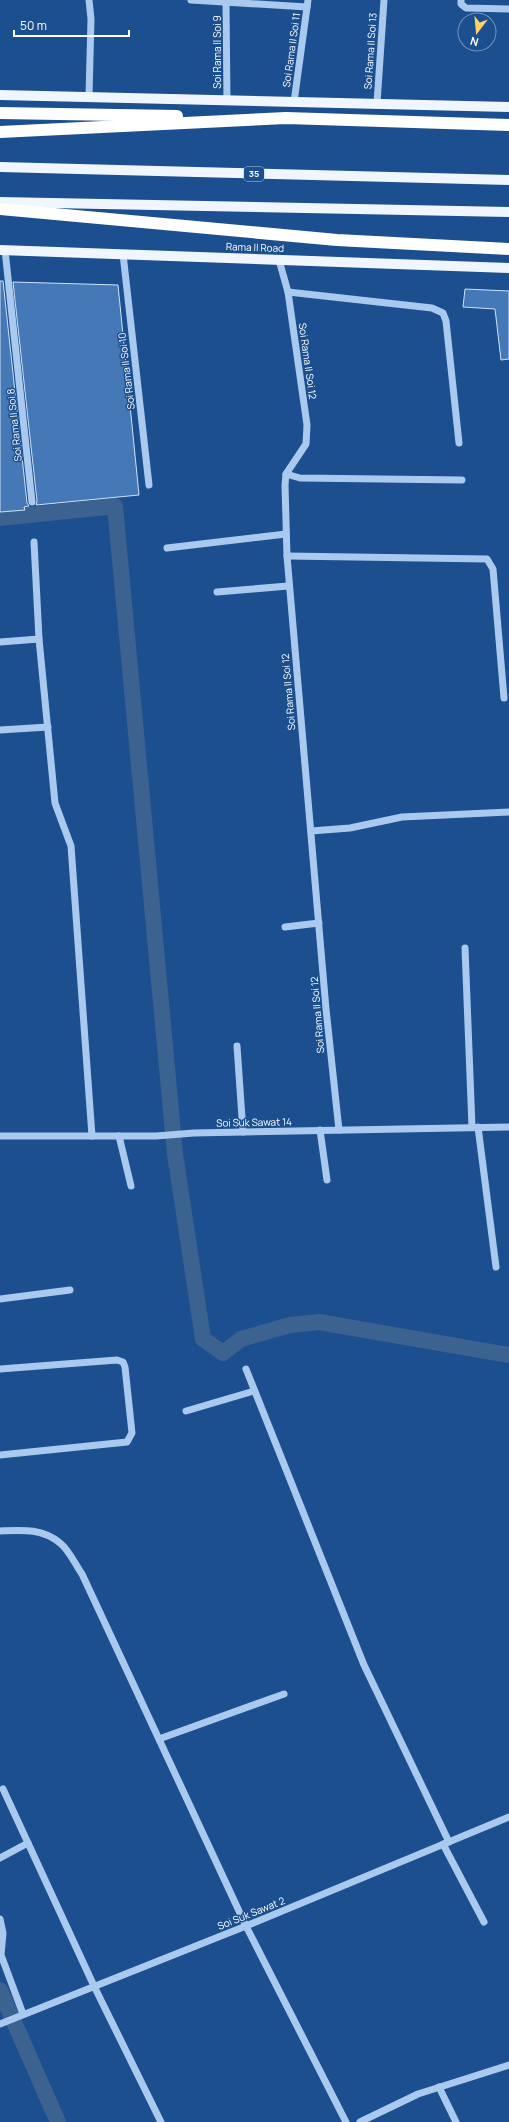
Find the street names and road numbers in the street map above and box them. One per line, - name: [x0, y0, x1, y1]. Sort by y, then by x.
- street label: Soi Rama II Soi 11: [279, 12, 303, 88]
- street label: Soi Rama II Soi 13: [360, 12, 380, 90]
- street label: Soi Rama II Soi 9: [210, 15, 224, 89]
- road number: 35: [244, 167, 264, 181]
- street label: Rama II Road: [226, 239, 284, 255]
- street label: Soi Rama II Soi 12: [296, 322, 320, 400]
- street label: Soi Rama II Soi 10: [114, 332, 138, 410]
- street label: Soi Rama II Soi 8: [3, 388, 25, 462]
- street label: Soi Rama II Soi 12: [278, 653, 298, 731]
- street label: Soi Rama II Soi 12: [307, 976, 327, 1054]
- street label: Soi Suk Sawat 14: [216, 1114, 292, 1130]
- street label: Soi Suk Sawat 2: [215, 1893, 287, 1933]

